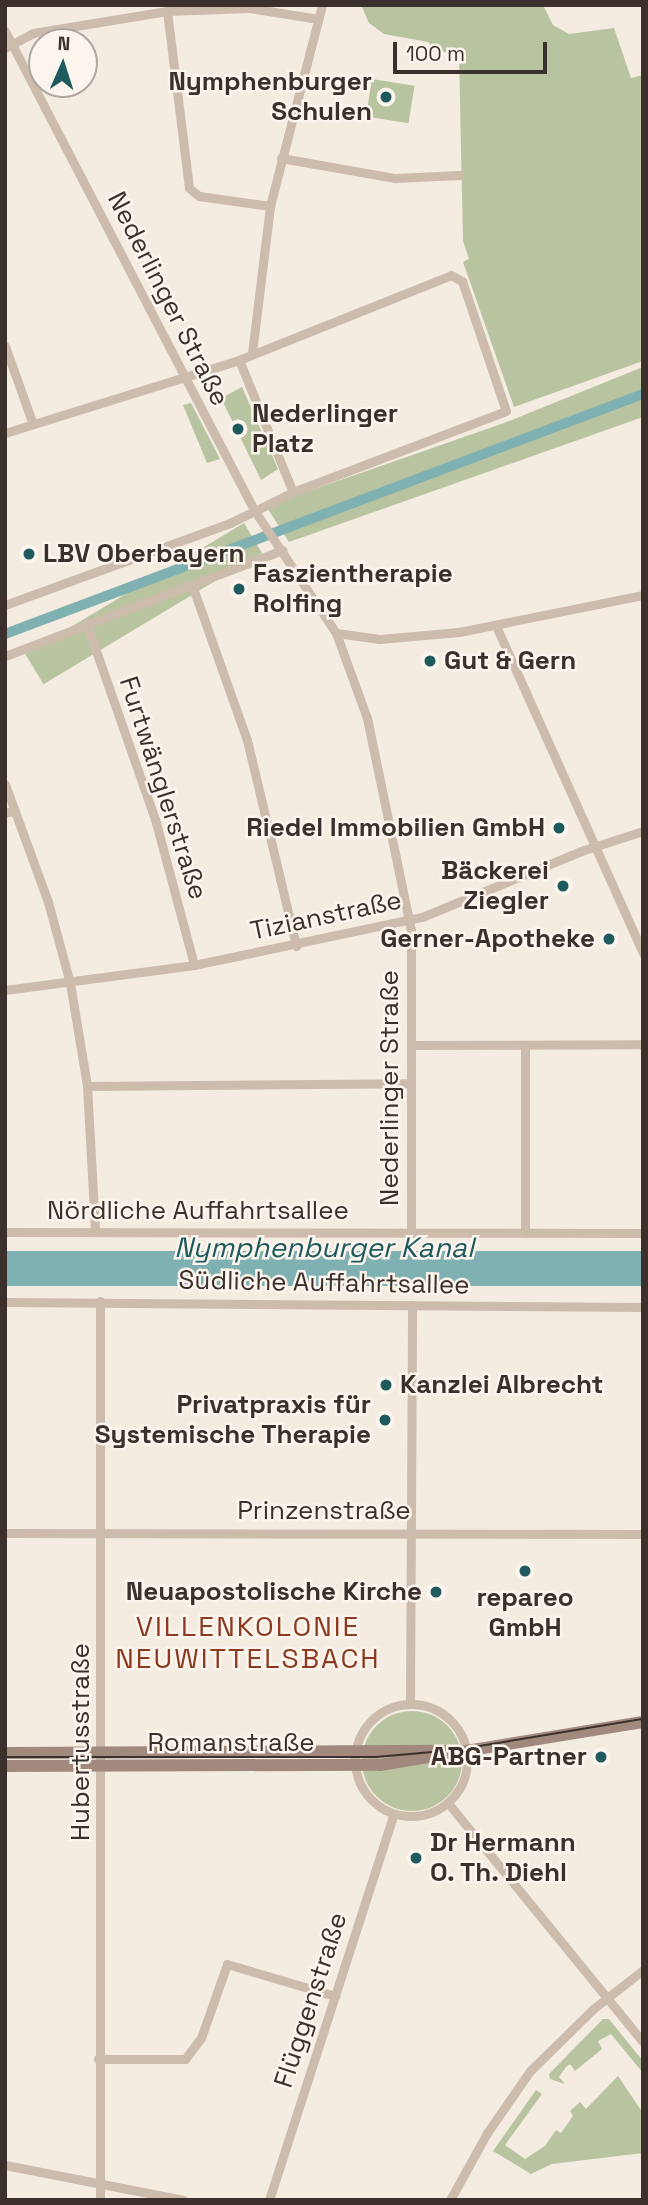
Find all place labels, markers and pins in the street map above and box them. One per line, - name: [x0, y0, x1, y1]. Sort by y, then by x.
- place label: Nymphenburger Schulen: [168, 66, 372, 128]
- marker: Nymphenburger Schulen: [378, 89, 394, 105]
- place label: Nederlinger Platz: [252, 398, 398, 460]
- marker: Nederlinger Platz: [230, 421, 246, 437]
- place label: LBV Oberbayern: [43, 538, 245, 570]
- marker: LBV Oberbayern: [21, 546, 37, 562]
- place label: Faszientherapie Rolfing: [253, 558, 453, 620]
- marker: Faszientherapie Rolfing: [231, 581, 247, 597]
- place label: Gut & Gern: [444, 645, 576, 677]
- marker: Gut & Gern: [422, 653, 438, 669]
- place label: Riedel Immobilien GmbH: [246, 812, 545, 844]
- marker: Riedel Immobilien GmbH: [551, 820, 567, 836]
- place label: Bäckerei Ziegler: [441, 855, 549, 917]
- marker: Bäckerei Ziegler: [555, 878, 571, 894]
- place label: Gerner-Apotheke: [380, 923, 595, 955]
- marker: Gerner-Apotheke: [601, 931, 617, 947]
- place label: Kanzlei Albrecht: [400, 1369, 604, 1401]
- marker: Kanzlei Albrecht: [378, 1377, 394, 1393]
- place label: Privatpraxis für Systemische Therapie: [94, 1389, 371, 1450]
- marker: Privatpraxis für Systemische Therapie: [377, 1412, 393, 1428]
- marker: repareo GmbH: [517, 1563, 533, 1579]
- place label: Neuapostolische Kirche: [126, 1576, 422, 1608]
- place label: repareo GmbH: [476, 1582, 574, 1644]
- marker: Neuapostolische Kirche: [428, 1584, 444, 1600]
- place label: ABG-Partner: [431, 1741, 587, 1773]
- marker: ABG-Partner: [593, 1749, 609, 1765]
- place label: Dr Hermann O. Th. Diehl: [430, 1827, 576, 1888]
- marker: Dr Hermann O. Th. Diehl: [408, 1850, 424, 1866]

